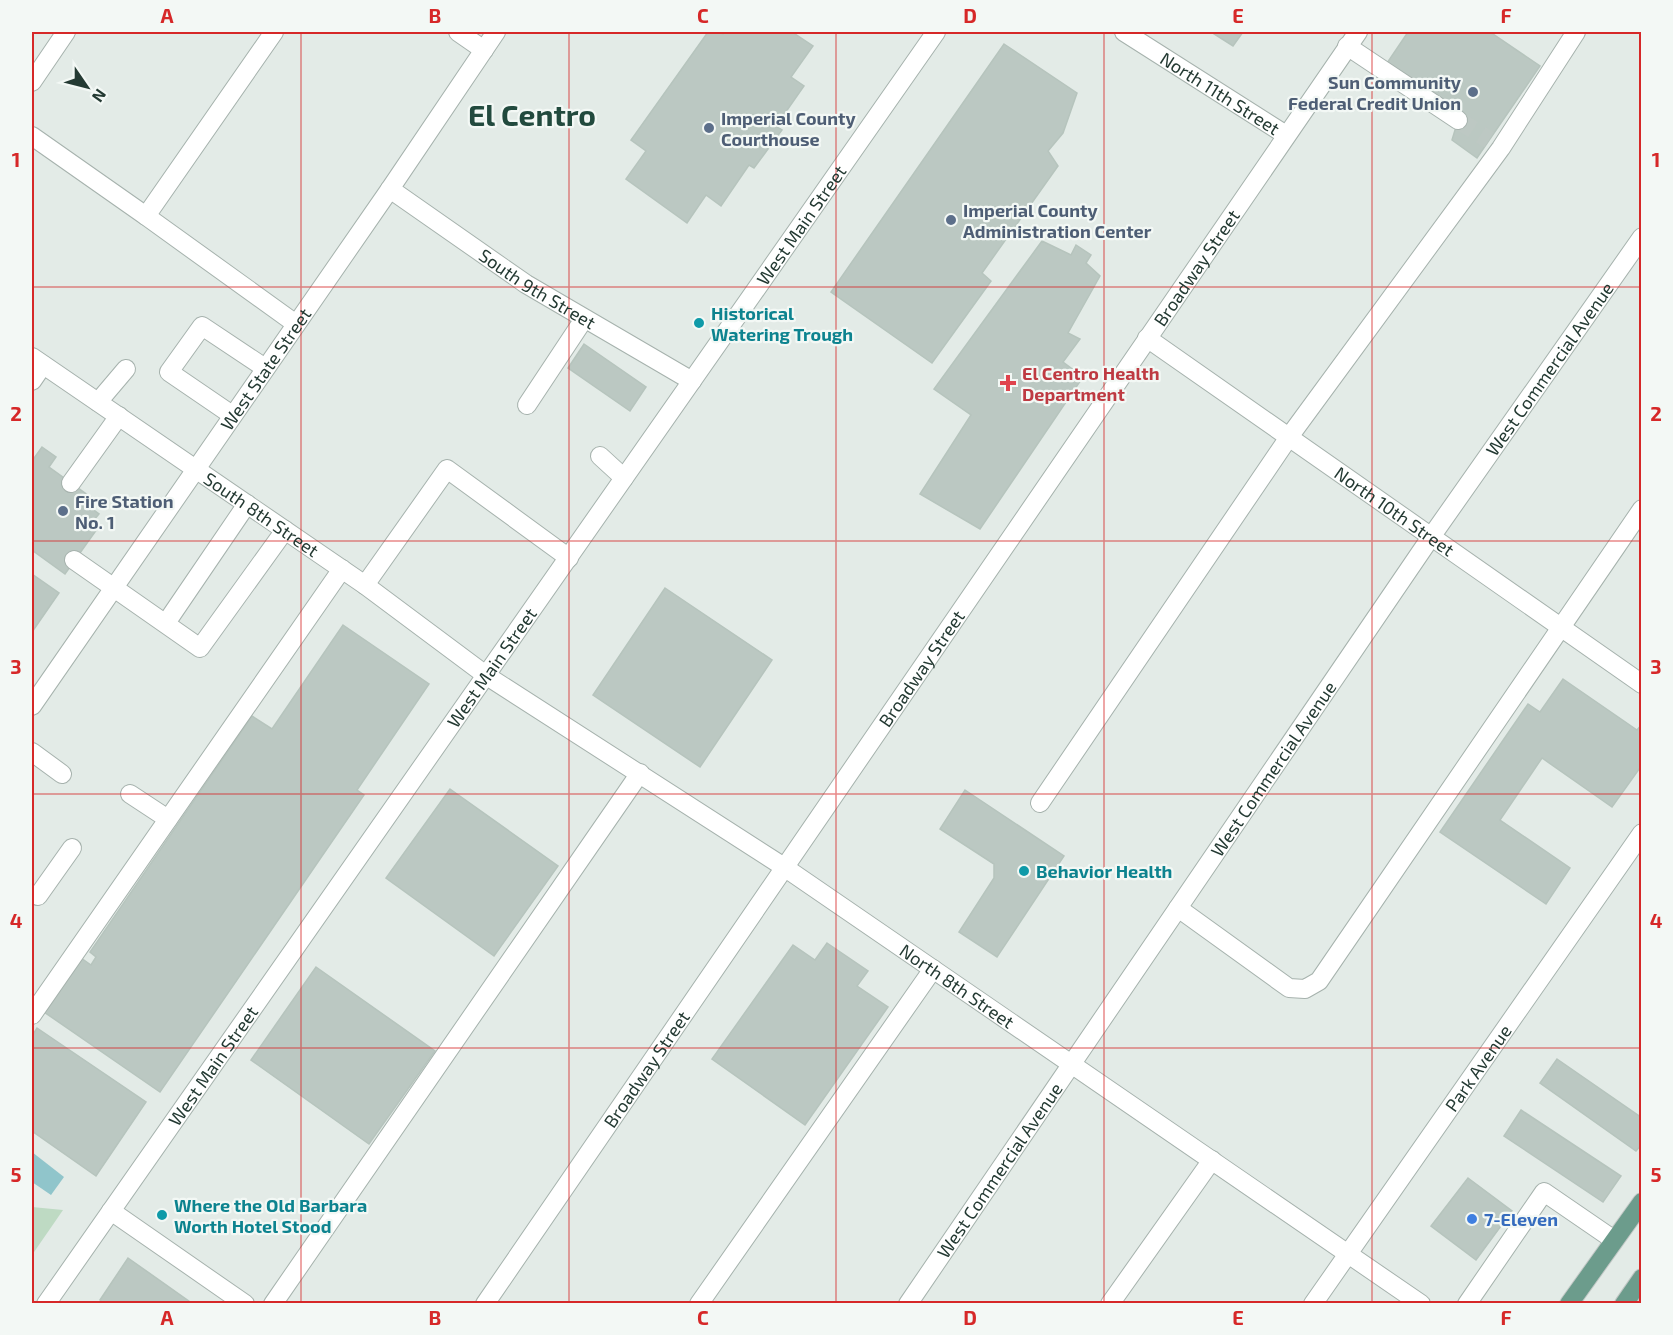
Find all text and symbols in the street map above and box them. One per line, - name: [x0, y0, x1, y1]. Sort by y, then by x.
- text: A: [160, 3, 174, 27]
- text: B: [429, 3, 441, 27]
- text: C: [697, 3, 709, 27]
- text: D: [963, 3, 977, 27]
- text: E: [1232, 3, 1244, 27]
- text: F: [1500, 3, 1512, 27]
- street label: North 11th Street: [1156, 47, 1284, 139]
- north arrow: [57, 57, 117, 117]
- place label: Sun Community Federal Credit Union: [1288, 71, 1462, 114]
- marker: Sun Community Federal Credit Union: [1466, 85, 1480, 99]
- text: N: [89, 86, 111, 106]
- district label: El Centro: [468, 96, 596, 132]
- place label: Imperial County Courthouse: [721, 107, 856, 150]
- marker: Imperial County Courthouse: [702, 121, 716, 135]
- text: 1: [12, 147, 20, 171]
- text: 1: [1652, 147, 1660, 171]
- street label: West Main Street: [752, 161, 851, 289]
- place label: Imperial County Administration Center: [963, 199, 1152, 242]
- street label: Broadway Street: [1149, 205, 1244, 330]
- marker: Imperial County Administration Center: [944, 213, 958, 227]
- street label: South 9th Street: [475, 244, 600, 333]
- street label: West Commercial Avenue: [1481, 278, 1618, 460]
- place label: Historical Watering Trough: [711, 302, 853, 345]
- street label: West State Street: [215, 303, 315, 434]
- marker: Historical Watering Trough: [692, 316, 706, 330]
- place label: El Centro Health Department: [1022, 362, 1160, 405]
- marker: El Centro Health Department: [999, 374, 1017, 392]
- text: 2: [10, 401, 22, 425]
- text: 2: [1650, 401, 1662, 425]
- street label: North 10th Street: [1330, 462, 1459, 560]
- street label: South 8th Street: [200, 467, 323, 561]
- place label: Fire Station No. 1: [75, 490, 174, 533]
- marker: Fire Station No. 1: [56, 504, 70, 518]
- street label: West Main Street: [442, 603, 541, 731]
- street label: Broadway Street: [874, 606, 969, 731]
- text: 3: [10, 654, 22, 678]
- text: 3: [1650, 654, 1662, 678]
- street label: West Commercial Avenue: [1206, 677, 1341, 860]
- place label: Behavior Health: [1036, 860, 1172, 882]
- marker: Behavior Health: [1017, 864, 1031, 878]
- text: 4: [10, 908, 23, 932]
- text: 4: [1650, 908, 1663, 932]
- street label: North 8th Street: [896, 939, 1019, 1033]
- street label: West Main Street: [163, 1001, 262, 1130]
- street label: Broadway Street: [599, 1006, 694, 1132]
- street label: Park Avenue: [1440, 1020, 1516, 1115]
- street label: West Commercial Avenue: [932, 1078, 1067, 1262]
- text: 5: [10, 1162, 22, 1186]
- text: 5: [1650, 1162, 1662, 1186]
- place label: Where the Old Barbara Worth Hotel Stood: [174, 1194, 367, 1237]
- marker: Where the Old Barbara Worth Hotel Stood: [155, 1208, 169, 1222]
- place label: 7-Eleven: [1484, 1208, 1558, 1230]
- marker: 7-Eleven: [1465, 1212, 1479, 1226]
- text: A: [160, 1305, 174, 1329]
- text: B: [429, 1305, 441, 1329]
- text: C: [697, 1305, 709, 1329]
- text: D: [963, 1305, 977, 1329]
- text: E: [1232, 1305, 1244, 1329]
- text: F: [1500, 1305, 1512, 1329]

